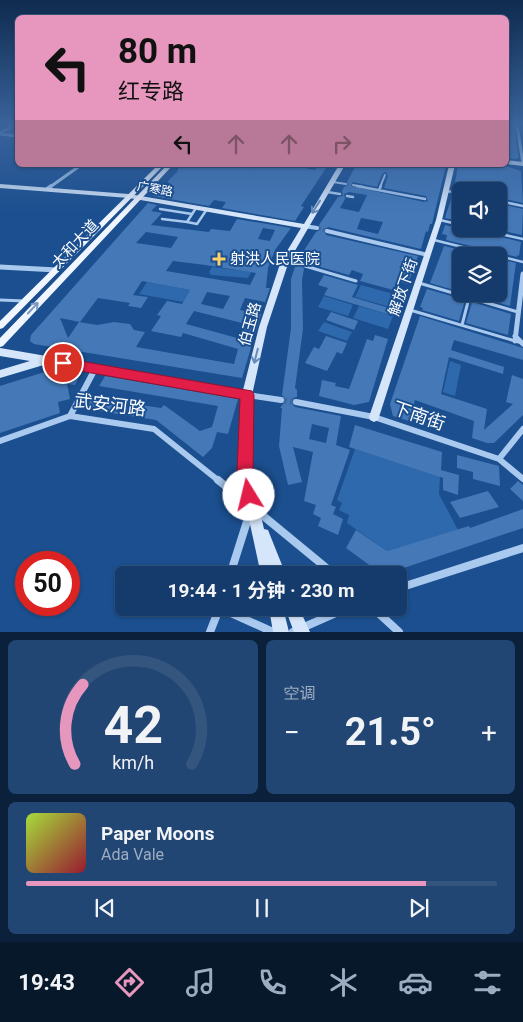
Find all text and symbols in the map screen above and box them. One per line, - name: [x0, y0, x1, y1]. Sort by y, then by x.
- text: 80 m: [118, 31, 197, 72]
- icon: left: [35, 35, 100, 100]
- text: 红专路: [118, 79, 184, 104]
- icon: left: [169, 130, 197, 158]
- icon: ahead: [222, 130, 250, 158]
- icon: ahead: [275, 130, 303, 158]
- icon: right: [328, 130, 356, 158]
- street label: 广寒路: [136, 179, 174, 199]
- map controls: [452, 182, 507, 302]
- button: sound: [452, 182, 507, 237]
- one-way arrow: [311, 199, 321, 213]
- street label: 太和大道: [48, 216, 102, 272]
- button: layers: [452, 247, 507, 302]
- place label: 射洪人民医院: [230, 250, 320, 268]
- marker: 射洪人民医院: [212, 252, 226, 266]
- street label: 解放下街: [385, 256, 421, 318]
- street label: 伯玉路: [235, 300, 265, 348]
- one-way arrow: [27, 302, 39, 314]
- pin: [42, 342, 84, 384]
- one-way arrow: [251, 348, 260, 364]
- icon: arrive: [49, 349, 77, 377]
- street label: 武安河路: [73, 390, 147, 419]
- street label: 下南街: [390, 397, 448, 434]
- position arrow: [222, 468, 274, 520]
- speed limit sign: 50: [15, 551, 80, 616]
- text: 19:44 · 1 分钟 · 230 m: [168, 579, 354, 602]
- text: 空调: [284, 684, 316, 703]
- text: 42: [103, 695, 163, 756]
- text: 21.5°: [345, 710, 436, 754]
- text: −: [284, 716, 300, 749]
- text: +: [481, 716, 497, 749]
- text: km/h: [112, 752, 154, 773]
- text: Paper Moons: [101, 822, 214, 845]
- text: Ada Vale: [101, 845, 164, 864]
- icon: previous: [91, 894, 119, 922]
- icon: pause: [248, 894, 276, 922]
- icon: next: [405, 894, 433, 922]
- icon: directions: [112, 965, 147, 1000]
- icon: music: [183, 965, 218, 1000]
- icon: phone: [255, 965, 290, 1000]
- icon: climate: [326, 965, 361, 1000]
- icon: car: [398, 965, 433, 1000]
- icon: filters: [470, 965, 505, 1000]
- text: 19:43: [18, 970, 75, 995]

